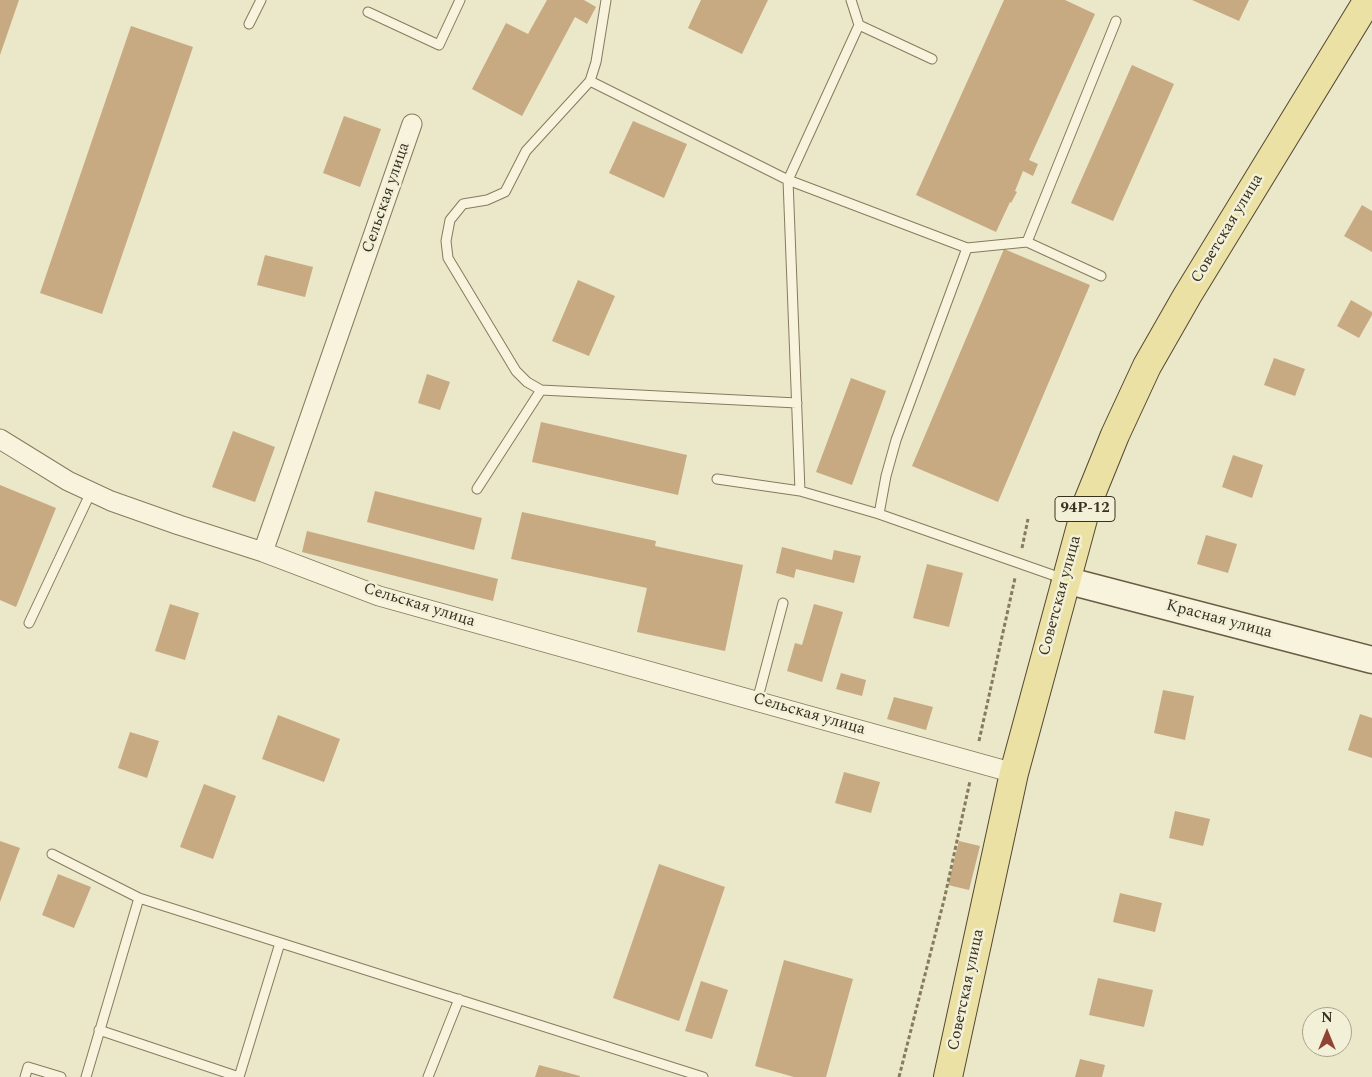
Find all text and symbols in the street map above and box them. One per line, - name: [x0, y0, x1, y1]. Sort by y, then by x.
- street label: Сельская улица: [359, 140, 415, 256]
- street label: Советская улица: [1188, 171, 1268, 287]
- road number: 94Р-12: [1055, 496, 1115, 522]
- street label: Советская улица: [1036, 534, 1086, 658]
- street label: Сельская улица: [361, 580, 477, 632]
- street label: Красная улица: [1164, 597, 1274, 643]
- street label: Сельская улица: [751, 690, 867, 740]
- street label: Советская улица: [945, 927, 989, 1053]
- north arrow: [1302, 1007, 1352, 1057]
- text: N: [1321, 1007, 1333, 1028]

